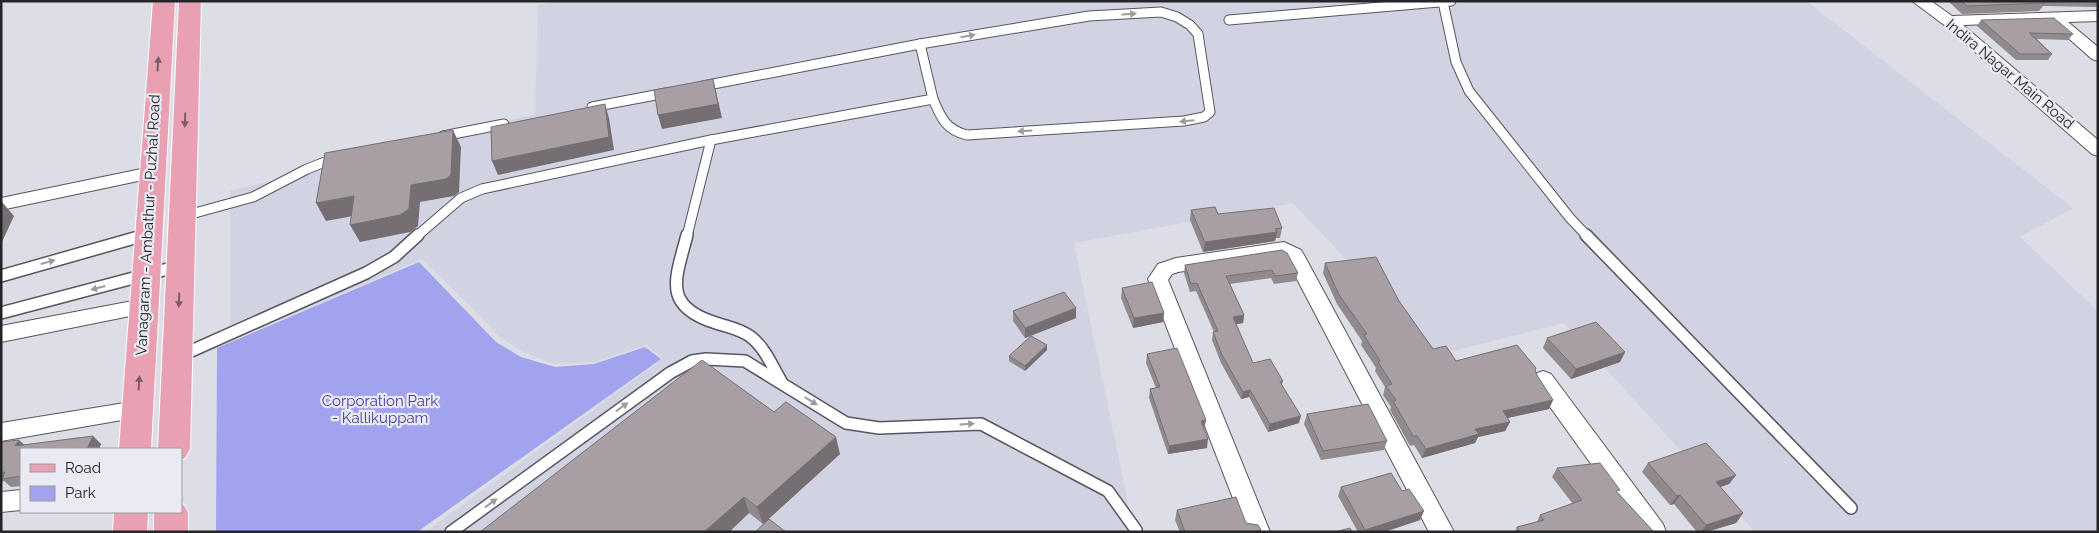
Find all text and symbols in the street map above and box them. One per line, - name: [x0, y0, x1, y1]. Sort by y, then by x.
- one-way arrow: [1121, 10, 1137, 18]
- street label: Indira Nagar Main Road: [1942, 15, 2078, 133]
- one-way arrow: [960, 32, 976, 40]
- one-way arrow: [155, 55, 163, 71]
- street label: Vanagaram - Ambathur - Puzhal Road: [132, 94, 164, 356]
- one-way arrow: [180, 112, 188, 128]
- one-way arrow: [1179, 117, 1195, 125]
- one-way arrow: [1017, 128, 1033, 136]
- one-way arrow: [41, 258, 56, 266]
- one-way arrow: [90, 284, 106, 292]
- one-way arrow: [175, 292, 183, 308]
- one-way arrow: [135, 375, 143, 391]
- park label: Corporation Park - Kallikuppam: [322, 392, 438, 427]
- one-way arrow: [805, 397, 818, 406]
- one-way arrow: [615, 402, 628, 413]
- one-way arrow: [959, 420, 975, 428]
- legend: [20, 448, 182, 513]
- text: Road: [65, 459, 101, 477]
- text: Park: [65, 484, 96, 502]
- one-way arrow: [484, 498, 498, 508]

